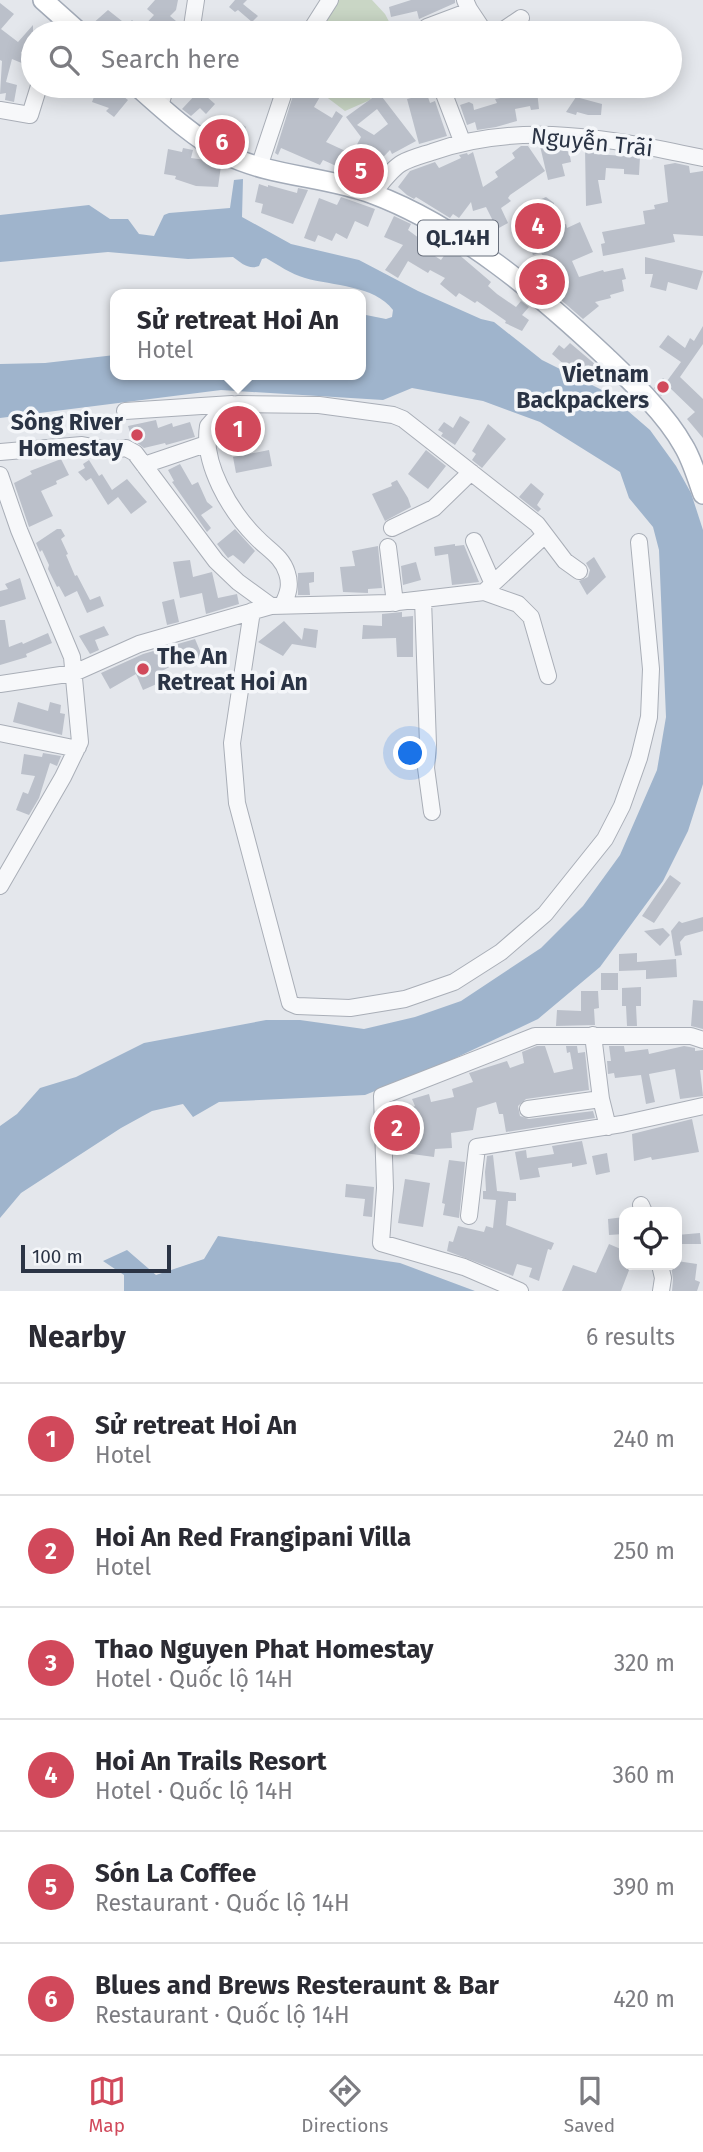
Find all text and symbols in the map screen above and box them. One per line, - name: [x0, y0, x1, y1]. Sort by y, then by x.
- search box: [21, 21, 682, 98]
- icon: search: [45, 41, 83, 79]
- text: Search here: [101, 44, 240, 75]
- pin: 6: [199, 116, 245, 168]
- street label: Nguyễn Trãi: [530, 122, 654, 162]
- pin: 5: [338, 145, 384, 197]
- pin: 4: [515, 200, 561, 252]
- road number: QL.14H: [418, 220, 498, 256]
- pin: 3: [519, 256, 565, 308]
- popup: [110, 289, 366, 380]
- text: Sử retreat Hoi An: [137, 305, 339, 336]
- text: Hotel: [137, 336, 193, 364]
- place label: Vietnam Backpackers: [516, 360, 649, 414]
- marker: Vietnam Backpackers: [655, 379, 671, 395]
- pin: 1: [215, 403, 261, 455]
- place label: Sông River Homestay: [11, 408, 124, 462]
- marker: Sông River Homestay: [129, 427, 145, 443]
- place label: The An Retreat Hoi An: [157, 642, 308, 696]
- marker: The An Retreat Hoi An: [135, 661, 151, 677]
- your location: [393, 736, 427, 770]
- pin: 2: [374, 1102, 420, 1154]
- map controls: [619, 1207, 682, 1270]
- button: locate: [619, 1207, 682, 1270]
- scale bar: [21, 1242, 172, 1274]
- text: 100 m: [32, 1245, 83, 1268]
- text: Nearby: [28, 1319, 126, 1355]
- text: 6 results: [586, 1323, 675, 1351]
- text: Sử retreat Hoi An: [95, 1410, 297, 1441]
- text: 1: [46, 1425, 56, 1453]
- text: 240 m: [613, 1425, 675, 1453]
- text: Hotel: [95, 1441, 151, 1469]
- text: Hoi An Red Frangipani Villa: [95, 1522, 411, 1553]
- text: 2: [45, 1537, 57, 1565]
- text: 250 m: [613, 1537, 675, 1565]
- text: Hotel: [95, 1553, 151, 1581]
- text: Thao Nguyen Phat Homestay: [95, 1634, 434, 1665]
- text: 3: [45, 1649, 57, 1677]
- text: 320 m: [614, 1649, 675, 1677]
- text: Hotel · Quốc lộ 14H: [95, 1665, 293, 1693]
- text: Hoi An Trails Resort: [95, 1746, 327, 1777]
- text: 4: [45, 1761, 58, 1789]
- text: 360 m: [613, 1761, 675, 1789]
- text: Hotel · Quốc lộ 14H: [95, 1777, 293, 1805]
- text: Són La Coffee: [95, 1858, 256, 1889]
- text: 5: [45, 1873, 57, 1901]
- text: 390 m: [613, 1873, 675, 1901]
- text: Restaurant · Quốc lộ 14H: [95, 1889, 350, 1917]
- text: Blues and Brews Resteraunt & Bar: [95, 1970, 499, 2001]
- text: 6: [45, 1985, 57, 2013]
- text: 420 m: [613, 1985, 675, 2013]
- text: Restaurant · Quốc lộ 14H: [95, 2001, 350, 2029]
- tab: Map: [88, 2072, 126, 2137]
- tab: Directions: [301, 2072, 388, 2137]
- tab: Saved: [564, 2072, 615, 2137]

